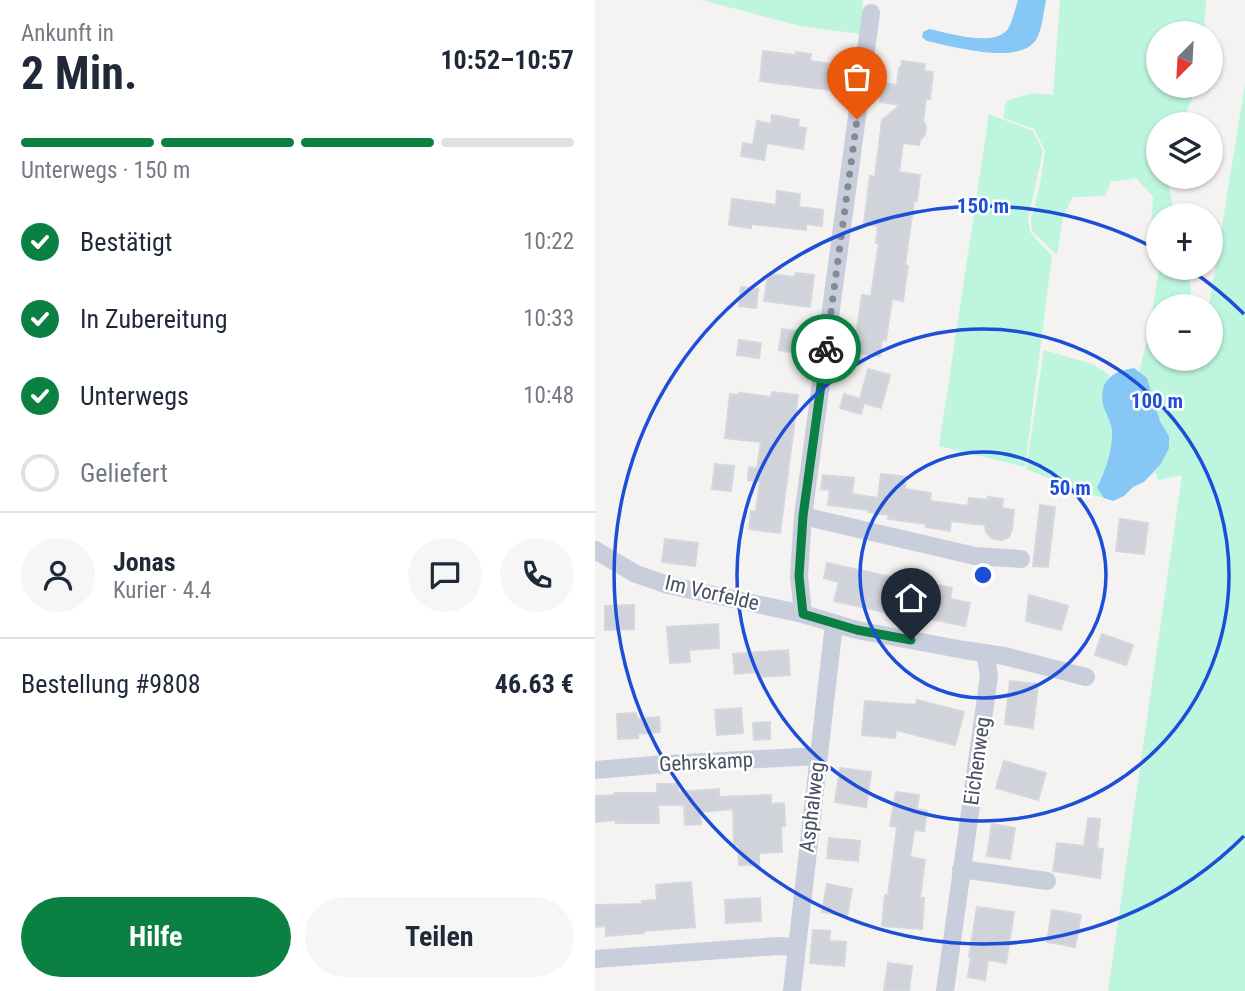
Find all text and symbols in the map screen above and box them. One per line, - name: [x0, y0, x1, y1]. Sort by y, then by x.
- text: Ankunft in: [21, 20, 114, 47]
- north arrow: [1146, 21, 1223, 98]
- map controls: [1146, 21, 1223, 371]
- text: 10:52–10:57: [440, 45, 574, 75]
- text: 2 Min.: [21, 46, 137, 100]
- pin: [827, 47, 887, 119]
- icon: bag: [838, 58, 876, 96]
- button: layers: [1146, 112, 1223, 189]
- text: Unterwegs · 150 m: [21, 157, 190, 184]
- text: 150 m: [957, 194, 1009, 218]
- button: +: [1146, 203, 1223, 280]
- icon: check: [21, 223, 59, 261]
- text: Bestätigt: [80, 227, 173, 257]
- text: 10:22: [523, 228, 574, 255]
- button: −: [1146, 294, 1223, 371]
- icon: check: [21, 300, 59, 338]
- text: In Zubereitung: [80, 304, 228, 334]
- text: 10:33: [523, 305, 574, 332]
- courier: [791, 314, 861, 384]
- icon: bike: [807, 330, 845, 368]
- icon: check: [21, 377, 59, 415]
- text: Unterwegs: [80, 381, 189, 411]
- text: 10:48: [523, 382, 574, 409]
- text: 100 m: [1131, 389, 1183, 413]
- text: Geliefert: [80, 458, 168, 488]
- text: 50 m: [1049, 476, 1091, 500]
- button: person: [21, 538, 95, 612]
- button: chat: [408, 538, 482, 612]
- button: phone: [500, 538, 574, 612]
- text: Jonas: [113, 547, 176, 577]
- centre of rings: [971, 563, 995, 587]
- pin: [881, 568, 941, 640]
- street label: Im Vorfelde: [663, 571, 761, 615]
- text: Kurier · 4.4: [113, 577, 211, 604]
- icon: home: [892, 579, 930, 617]
- text: Bestellung #9808: [21, 669, 201, 699]
- text: 46.63 €: [495, 669, 574, 699]
- street label: Eichenweg: [959, 715, 995, 807]
- street label: Gehrskamp: [658, 748, 754, 776]
- street label: Asphalweg: [795, 760, 829, 854]
- button: Hilfe: [21, 897, 291, 977]
- button: Teilen: [305, 897, 574, 977]

